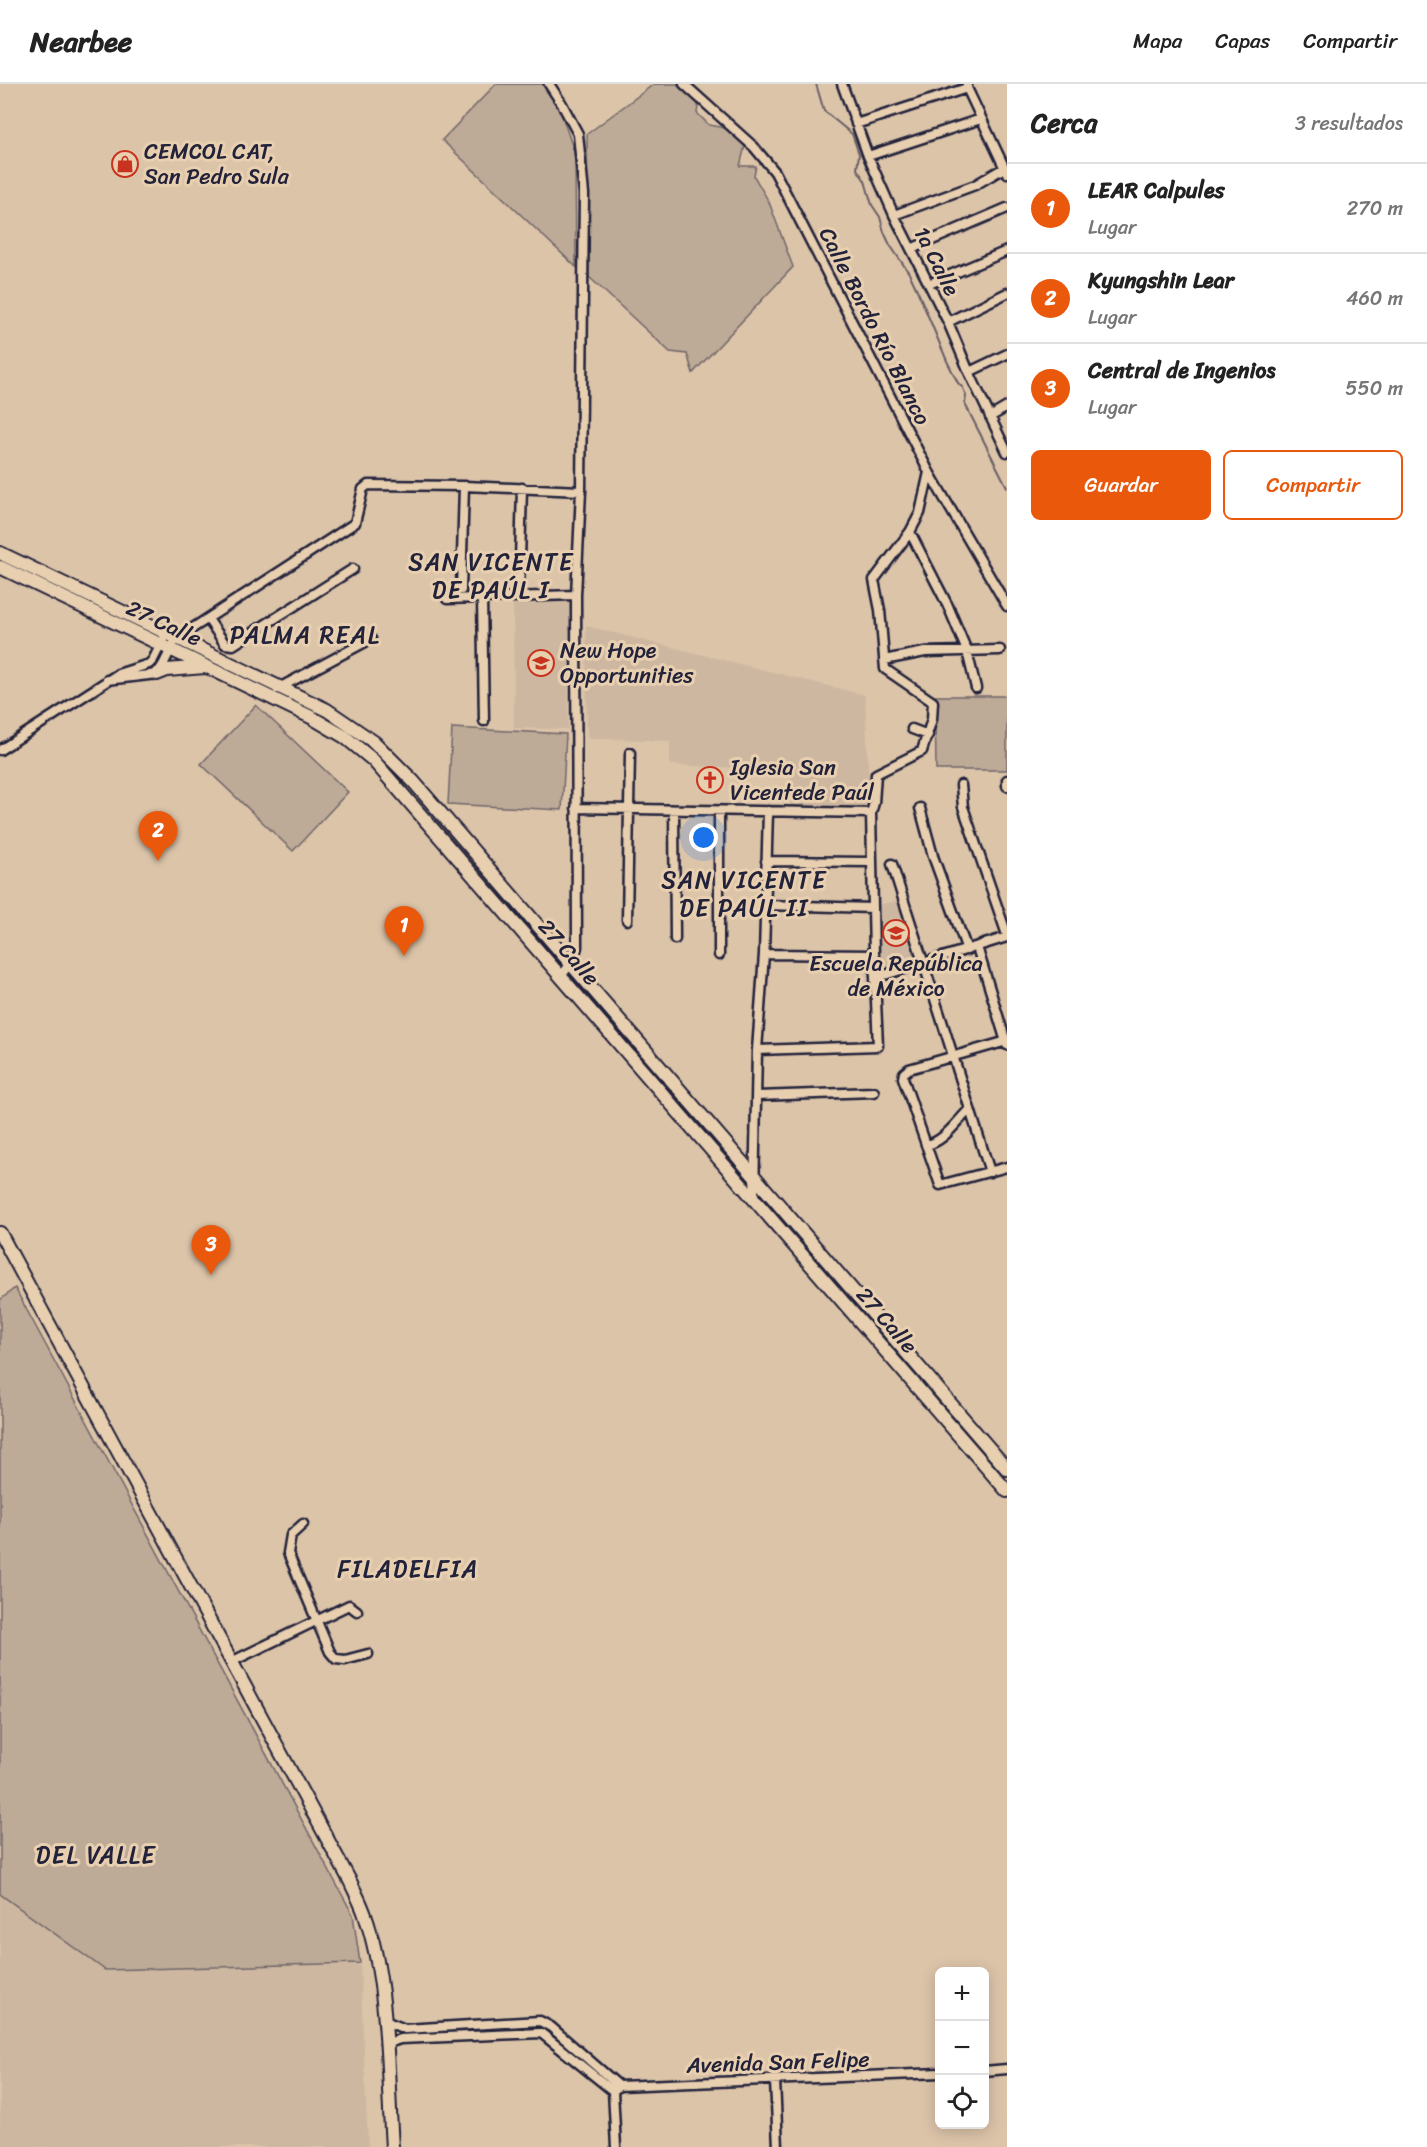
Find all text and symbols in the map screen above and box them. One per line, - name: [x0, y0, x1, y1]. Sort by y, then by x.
- text: Nearbee: [30, 17, 132, 66]
- text: Mapa: [1133, 22, 1182, 60]
- text: Capas: [1215, 22, 1270, 60]
- text: Compartir: [1303, 22, 1397, 60]
- text: Cerca: [1031, 100, 1097, 146]
- text: 3 resultados: [1295, 106, 1403, 141]
- place label: CEMCOL CAT, San Pedro Sula: [144, 132, 290, 196]
- shop icon: CEMCOL CAT, San Pedro Sula: [110, 149, 140, 179]
- text: LEAR Calpules: [1088, 171, 1225, 210]
- text: 1: [1046, 191, 1055, 226]
- text: 270 m: [1347, 191, 1403, 226]
- text: Lugar: [1088, 210, 1136, 245]
- street label: 1a Calle: [903, 219, 971, 303]
- street label: Calle Bordo Río Blanco: [808, 220, 942, 432]
- text: Kyungshin Lear: [1088, 261, 1234, 300]
- text: 2: [1045, 281, 1056, 316]
- text: 460 m: [1346, 281, 1403, 316]
- text: Lugar: [1088, 300, 1136, 335]
- text: Central de Ingenios: [1088, 351, 1275, 390]
- text: 3: [1045, 371, 1056, 406]
- text: 550 m: [1345, 371, 1403, 406]
- text: Lugar: [1088, 390, 1136, 425]
- button: Guardar: [1031, 450, 1211, 520]
- button: Compartir: [1223, 450, 1403, 520]
- district label: SAN VICENTE DE PAÚL I: [408, 541, 574, 611]
- street label: 27 Calle: [120, 589, 208, 657]
- district label: PALMA REAL: [230, 614, 380, 656]
- place label: New Hope Opportunities: [560, 631, 694, 695]
- school or university icon: New Hope Opportunities: [526, 648, 556, 678]
- place label: Iglesia San Vicentede Paúl: [729, 748, 875, 812]
- church icon: Iglesia San Vicentede Paúl: [695, 765, 725, 795]
- pin: 2: [138, 812, 178, 861]
- your location: [689, 823, 718, 852]
- district label: SAN VICENTE DE PAÚL II: [661, 859, 827, 929]
- pin: 1: [384, 906, 424, 956]
- street label: 27 Calle: [528, 909, 610, 995]
- school or university icon: Escuela República de México: [881, 918, 911, 948]
- place label: Escuela República de México: [809, 944, 983, 1008]
- pin: 3: [192, 1226, 230, 1275]
- street label: 27 Calle: [846, 1277, 928, 1363]
- district label: FILADELFIA: [337, 1548, 479, 1590]
- district label: DEL VALLE: [36, 1834, 156, 1876]
- map controls: [935, 1967, 989, 2129]
- button: +: [935, 1967, 989, 2021]
- button: −: [935, 2021, 989, 2075]
- street label: Avenida San Felipe: [685, 2039, 870, 2085]
- button: locate: [935, 2075, 989, 2129]

